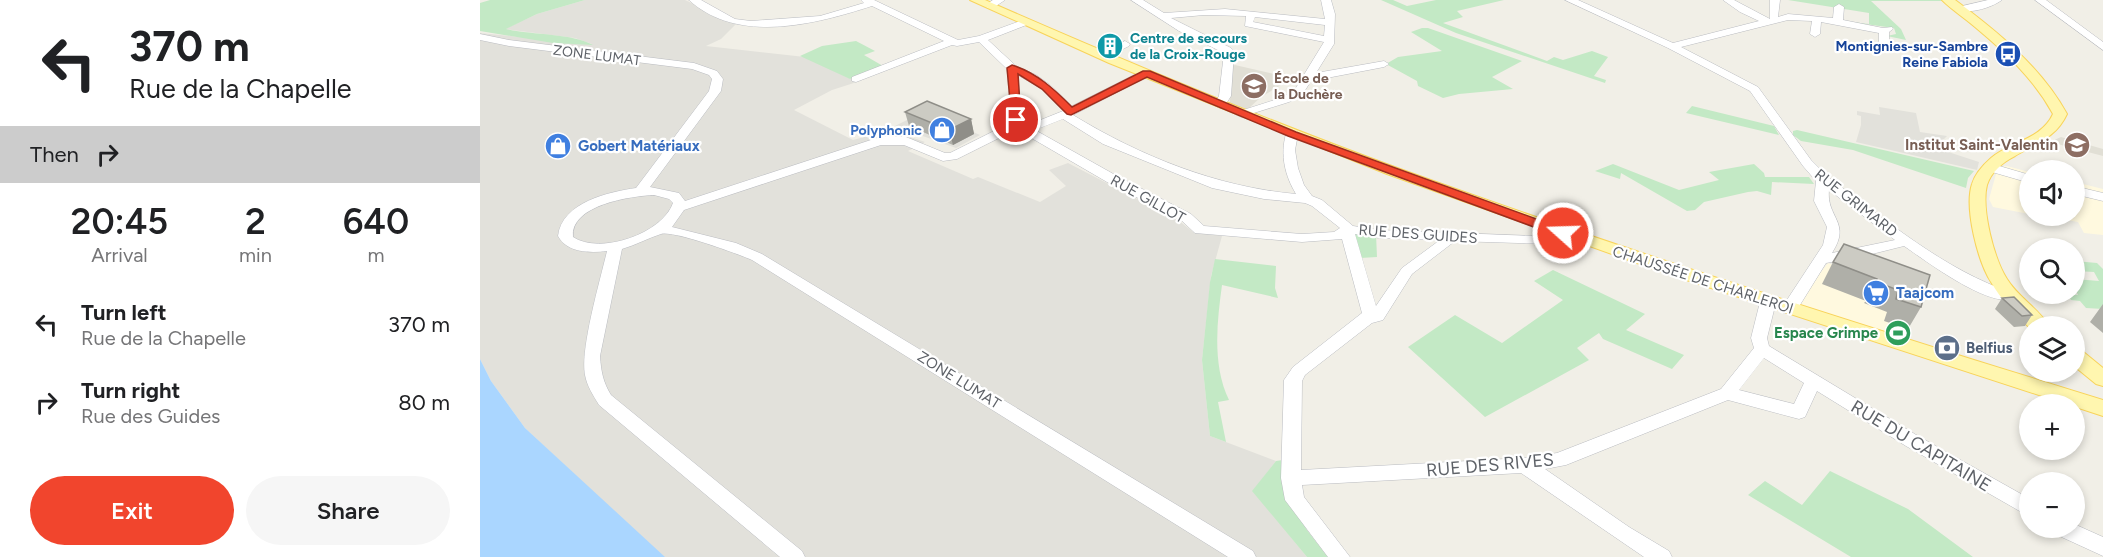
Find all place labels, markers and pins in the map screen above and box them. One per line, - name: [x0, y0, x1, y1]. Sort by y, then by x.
- place label: Centre de secours de la Croix-Rouge: [1130, 30, 1248, 63]
- building icon: Centre de secours de la Croix-Rouge: [1095, 31, 1125, 61]
- place label: Montignies-sur-Sambre Reine Fabiola: [1836, 38, 1988, 71]
- bus stop icon: Montignies-sur-Sambre Reine Fabiola: [1993, 39, 2023, 69]
- place label: École de la Duchère: [1274, 70, 1343, 103]
- school or university icon: École de la Duchère: [1239, 71, 1269, 101]
- pin: [990, 94, 1041, 145]
- shop icon: Polyphonic: [927, 115, 957, 145]
- place label: Polyphonic: [850, 122, 922, 139]
- school or university icon: Institut Saint-Valentin: [2062, 130, 2092, 160]
- shop icon: Gobert Matériaux: [543, 131, 573, 161]
- place label: Institut Saint-Valentin: [1905, 136, 2058, 154]
- place label: Gobert Matériaux: [578, 137, 700, 155]
- supermarket icon: Taajcom: [1861, 278, 1891, 308]
- place label: Taajcom: [1896, 284, 1954, 302]
- sports icon: Espace Grimpe: [1883, 318, 1913, 348]
- place label: Espace Grimpe: [1774, 324, 1879, 342]
- bank icon: Belfius: [1932, 333, 1962, 363]
- place label: Belfius: [1966, 339, 2013, 357]

